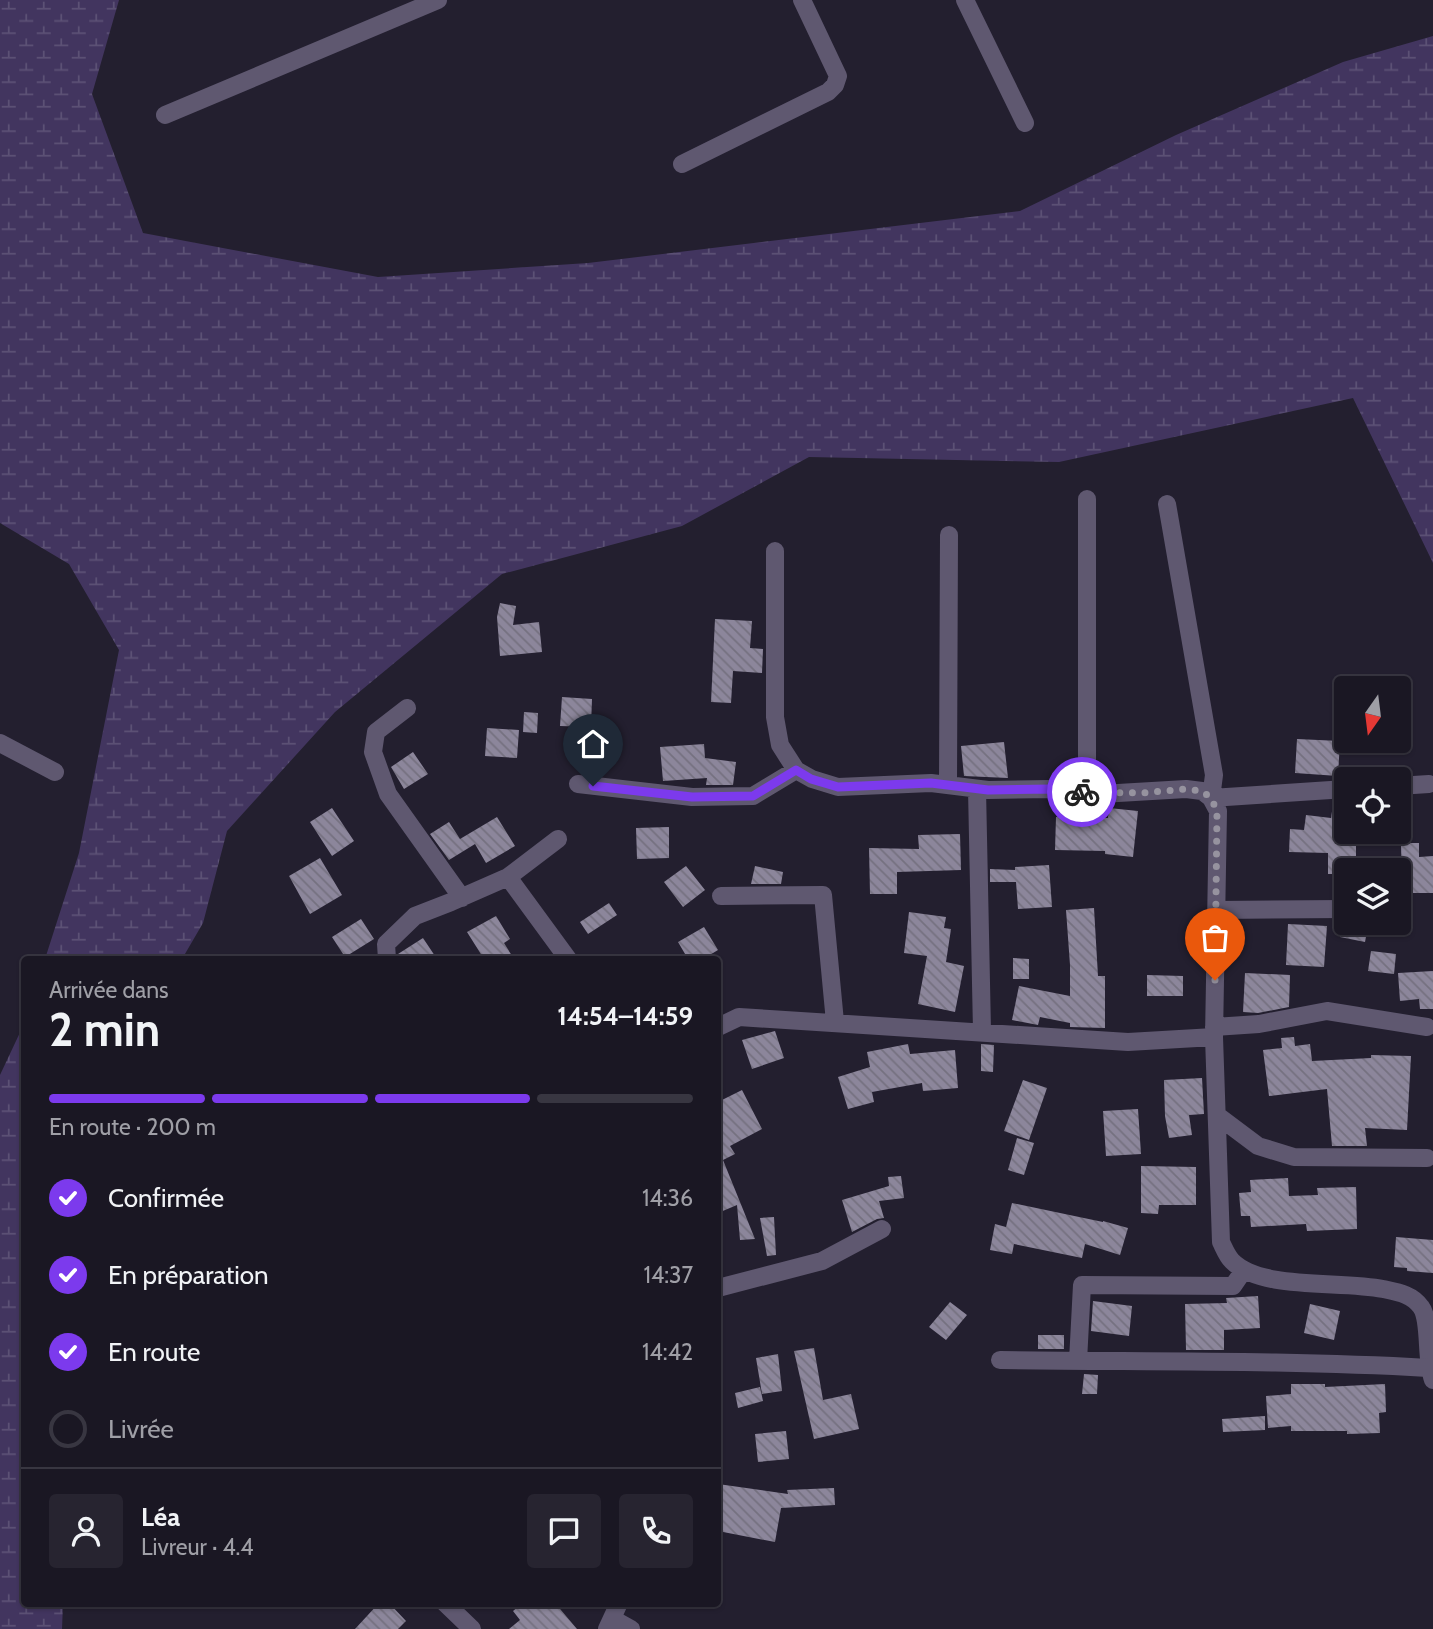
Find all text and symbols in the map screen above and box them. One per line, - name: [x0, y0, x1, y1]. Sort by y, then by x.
- north arrow: [1334, 676, 1410, 752]
- map controls: [1334, 676, 1411, 935]
- pin: [563, 714, 623, 786]
- icon: home: [574, 725, 612, 763]
- courier: [1047, 757, 1117, 827]
- button: locate: [1334, 767, 1411, 844]
- icon: bike: [1063, 773, 1101, 811]
- button: layers: [1334, 858, 1411, 935]
- pin: [1185, 908, 1245, 980]
- icon: bag: [1196, 919, 1234, 957]
- text: Arrivée dans: [49, 976, 169, 1004]
- text: 14:54–14:59: [557, 1000, 693, 1032]
- text: 2 min: [49, 1002, 160, 1058]
- text: En route · 200 m: [49, 1113, 216, 1141]
- icon: check: [49, 1179, 87, 1217]
- text: Confirmée: [108, 1182, 224, 1214]
- text: 14:36: [642, 1184, 693, 1212]
- icon: check: [49, 1256, 87, 1294]
- text: En préparation: [108, 1259, 269, 1291]
- text: 14:37: [643, 1261, 693, 1289]
- icon: check: [49, 1333, 87, 1371]
- text: En route: [108, 1336, 200, 1368]
- text: 14:42: [642, 1338, 693, 1366]
- text: Livrée: [108, 1413, 174, 1445]
- button: person: [49, 1494, 123, 1568]
- button: chat: [527, 1494, 601, 1568]
- button: phone: [619, 1494, 693, 1568]
- text: Léa: [141, 1501, 180, 1533]
- text: Livreur · 4.4: [141, 1533, 254, 1561]

